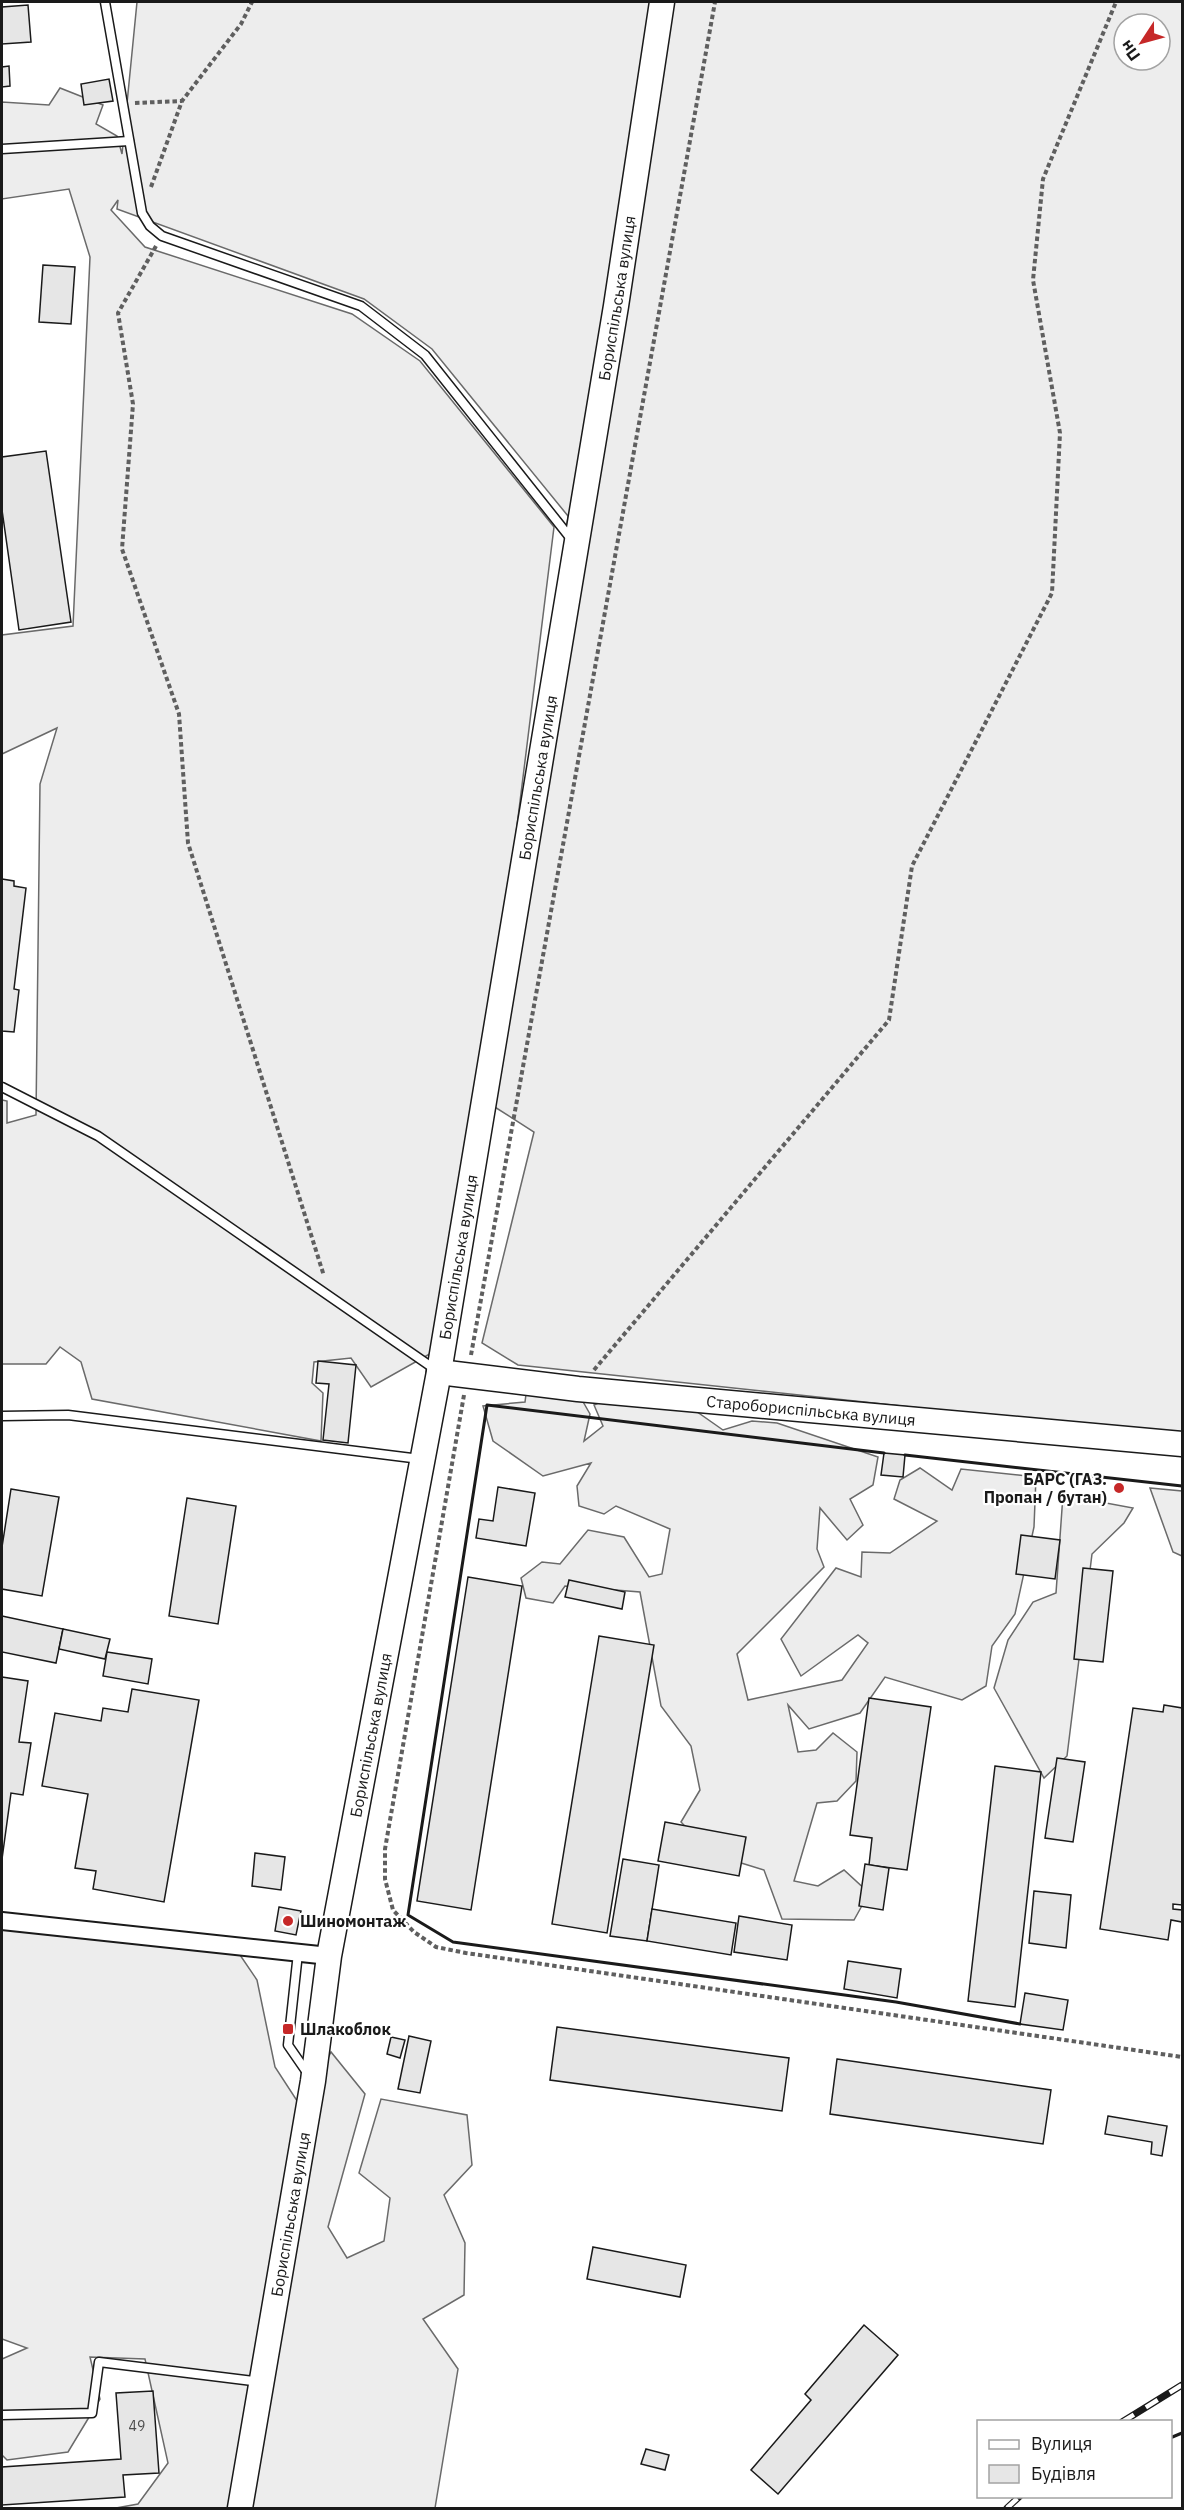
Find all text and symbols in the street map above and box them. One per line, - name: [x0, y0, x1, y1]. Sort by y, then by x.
- north arrow: [1112, 12, 1172, 72]
- text: Пн: [1116, 36, 1144, 65]
- street label: Бориспільська вулиця: [594, 214, 640, 382]
- street label: Бориспільська вулиця: [514, 694, 561, 862]
- street label: Бориспільська вулиця: [435, 1173, 482, 1341]
- street label: Старобориспільська вулиця: [706, 1391, 916, 1430]
- place label: БАРС (ГАЗ. Пропан / бутан): [984, 1469, 1107, 1507]
- marker: БАРС (ГАЗ. Пропан / бутан): [1112, 1481, 1126, 1495]
- street label: Бориспільська вулиця: [345, 1651, 396, 1819]
- place label: Шиномонтаж: [300, 1911, 406, 1931]
- marker: Шиномонтаж: [281, 1914, 295, 1928]
- place label: Шлакоблок: [300, 2019, 391, 2039]
- marker: Шлакоблок: [281, 2022, 295, 2036]
- street label: Бориспільська вулиця: [266, 2130, 314, 2298]
- house number: 49: [129, 2417, 145, 2435]
- legend: [977, 2420, 1172, 2498]
- text: Вулиця: [1031, 2432, 1092, 2455]
- text: Будівля: [1031, 2462, 1096, 2485]

